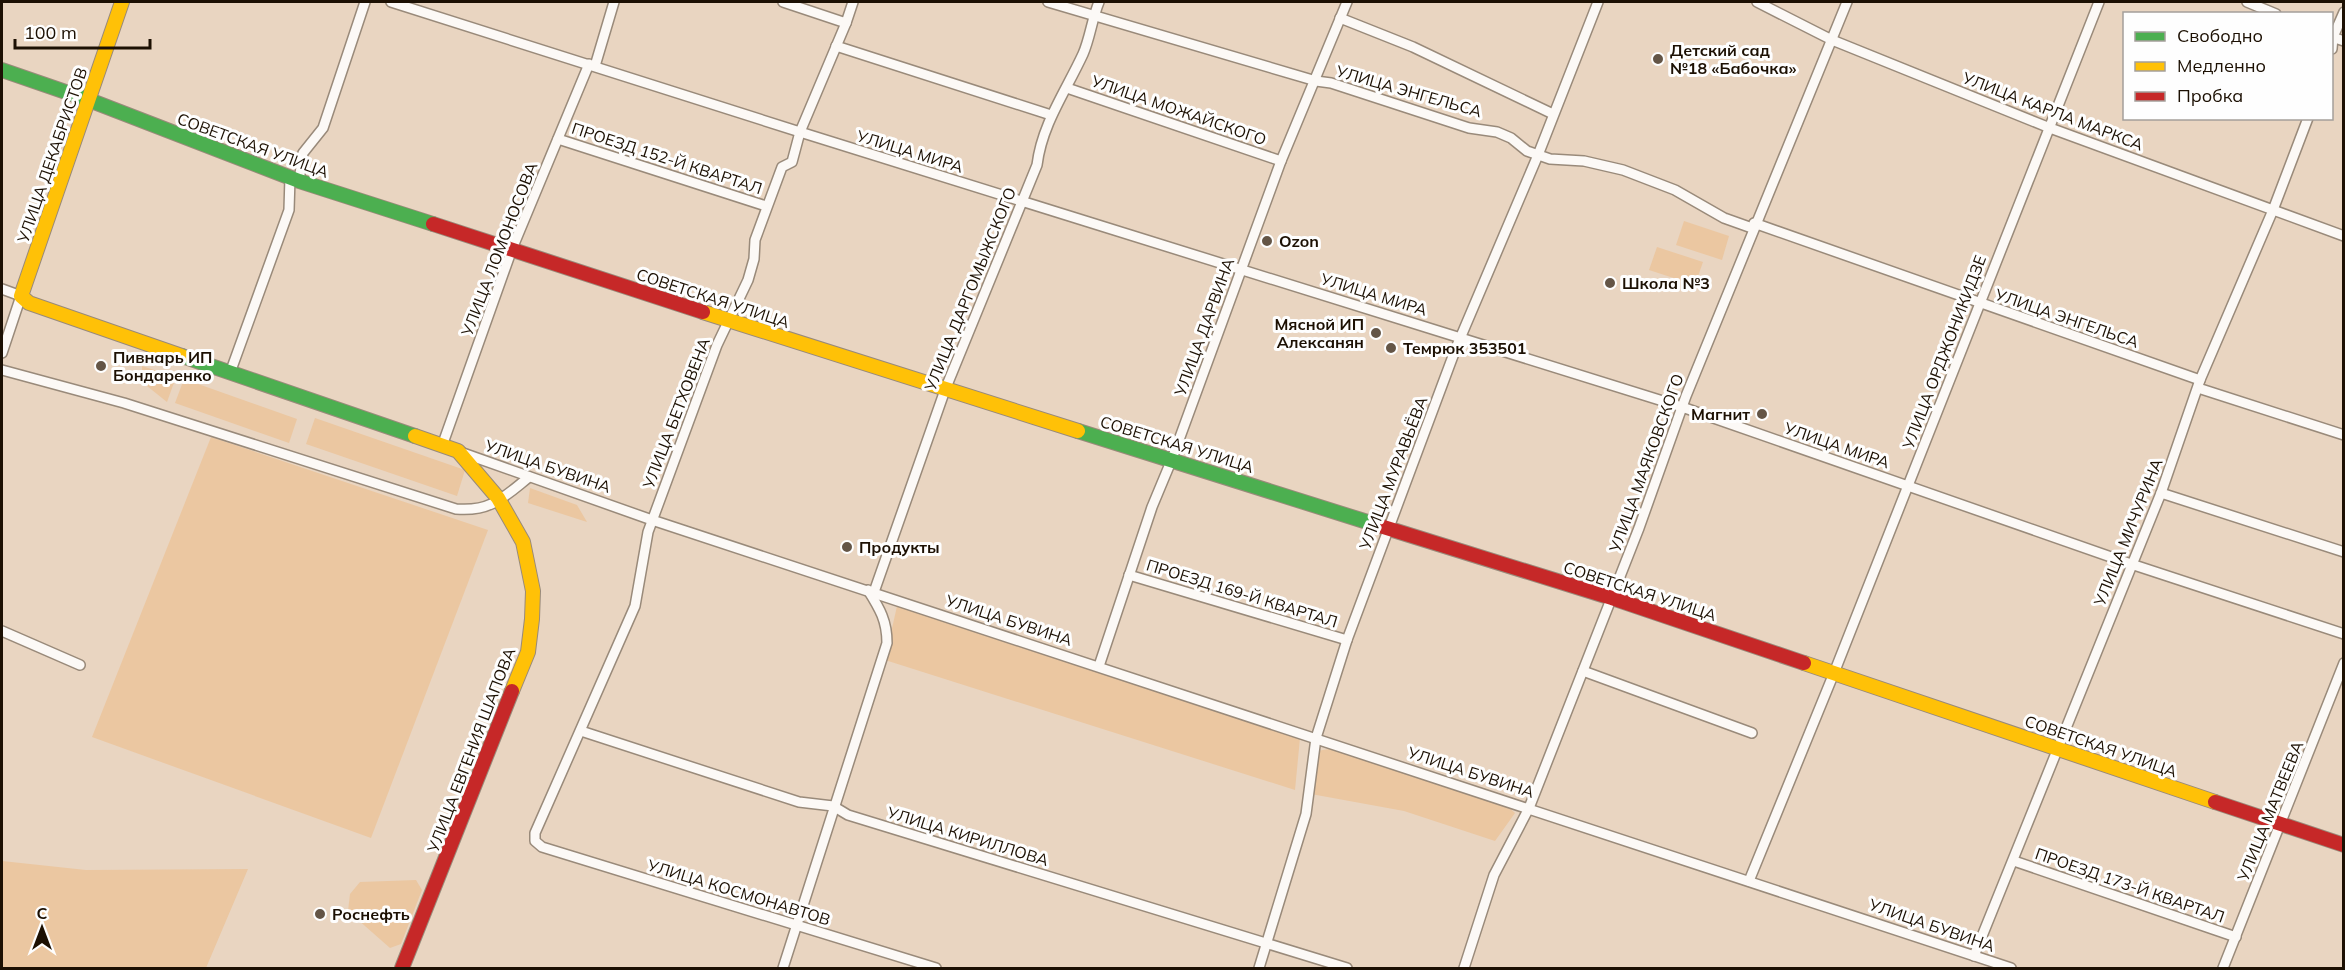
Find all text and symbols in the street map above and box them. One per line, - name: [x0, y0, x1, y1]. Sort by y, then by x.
- scale bar: [15, 12, 150, 50]
- legend: [2123, 12, 2333, 120]
- text: 100 m: [24, 21, 77, 44]
- text: Свободно: [2177, 24, 2263, 47]
- place label: Детский сад №18 «Бабочка»: [1670, 40, 1797, 78]
- marker: Детский сад №18 «Бабочка»: [1651, 52, 1665, 66]
- text: Медленно: [2177, 54, 2266, 77]
- street label: УЛИЦА ЭНГЕЛЬСА: [1333, 60, 1484, 121]
- street label: УЛИЦА ДЕКАБРИСТОВ: [12, 65, 91, 246]
- street label: УЛИЦА КАРЛА МАРКСА: [1959, 67, 2147, 155]
- street label: УЛИЦА МОЖАЙСКОГО: [1088, 70, 1269, 149]
- text: Пробка: [2177, 84, 2243, 107]
- street label: СОВЕТСКАЯ УЛИЦА: [175, 108, 332, 182]
- street label: ПРОЕЗД 152-Й КВАРТАЛ: [569, 118, 765, 198]
- street label: УЛИЦА МИРА: [853, 125, 966, 177]
- street label: УЛИЦА ЛОМОНОСОВА: [456, 159, 541, 340]
- street label: УЛИЦА ДАРГОМЫЖСКОГО: [920, 184, 1020, 395]
- place label: Ozon: [1279, 231, 1319, 251]
- marker: Ozon: [1260, 234, 1274, 248]
- street label: УЛИЦА ОРДЖОНИКИДЗЕ: [1897, 252, 1990, 453]
- street label: УЛИЦА ДАРВИНА: [1169, 255, 1238, 400]
- street label: СОВЕТСКАЯ УЛИЦА: [634, 264, 792, 332]
- street label: УЛИЦА МИРА: [1317, 268, 1430, 320]
- place label: Школа №3: [1622, 273, 1710, 293]
- marker: Школа №3: [1603, 276, 1617, 290]
- street label: УЛИЦА ЭНГЕЛЬСА: [1992, 284, 2142, 352]
- place label: Мясной ИП Алексанян: [1274, 314, 1364, 352]
- marker: Мясной ИП Алексанян: [1369, 326, 1383, 340]
- street label: УЛИЦА БЕТХОВЕНА: [638, 335, 714, 492]
- place label: Темрюк 353501: [1403, 338, 1526, 358]
- marker: Темрюк 353501: [1384, 341, 1398, 355]
- place label: Пивнарь ИП Бондаренко: [113, 347, 212, 385]
- marker: Пивнарь ИП Бондаренко: [94, 359, 108, 373]
- street label: УЛИЦА МАЯКОВСКОГО: [1604, 371, 1688, 556]
- street label: УЛИЦА МУРАВЬЁВА: [1354, 393, 1432, 553]
- place label: Магнит: [1691, 404, 1750, 424]
- marker: Магнит: [1755, 407, 1769, 421]
- street label: СОВЕТСКАЯ УЛИЦА: [1098, 411, 1257, 477]
- street label: УЛИЦА МИРА: [1781, 417, 1893, 472]
- street label: УЛИЦА БУВИНА: [481, 435, 614, 497]
- street label: УЛИЦА МИЧУРИНА: [2089, 455, 2167, 610]
- place label: Продукты: [859, 537, 940, 557]
- marker: Продукты: [840, 540, 854, 554]
- street label: ПРОЕЗД 169-Й КВАРТАЛ: [1144, 554, 1340, 632]
- street label: СОВЕТСКАЯ УЛИЦА: [1561, 557, 1719, 625]
- street label: УЛИЦА БУВИНА: [942, 590, 1075, 650]
- street label: УЛИЦА ЕВГЕНИЯ ШАПОВА: [422, 645, 519, 856]
- street label: СОВЕТСКАЯ УЛИЦА: [2022, 711, 2180, 782]
- street label: УЛИЦА МАТВЕЕВА: [2232, 738, 2307, 885]
- street label: УЛИЦА БУВИНА: [1404, 742, 1537, 802]
- street label: УЛИЦА КИРИЛЛОВА: [884, 802, 1051, 870]
- street label: ПРОЕЗД 173-Й КВАРТАЛ: [2033, 843, 2227, 927]
- street label: УЛИЦА КОСМОНАВТОВ: [644, 854, 833, 929]
- street label: УЛИЦА БУВИНА: [1865, 894, 1998, 956]
- north arrow: [12, 898, 72, 958]
- text: С: [37, 903, 48, 923]
- place label: Роснефть: [332, 904, 410, 924]
- marker: Роснефть: [313, 907, 327, 921]

